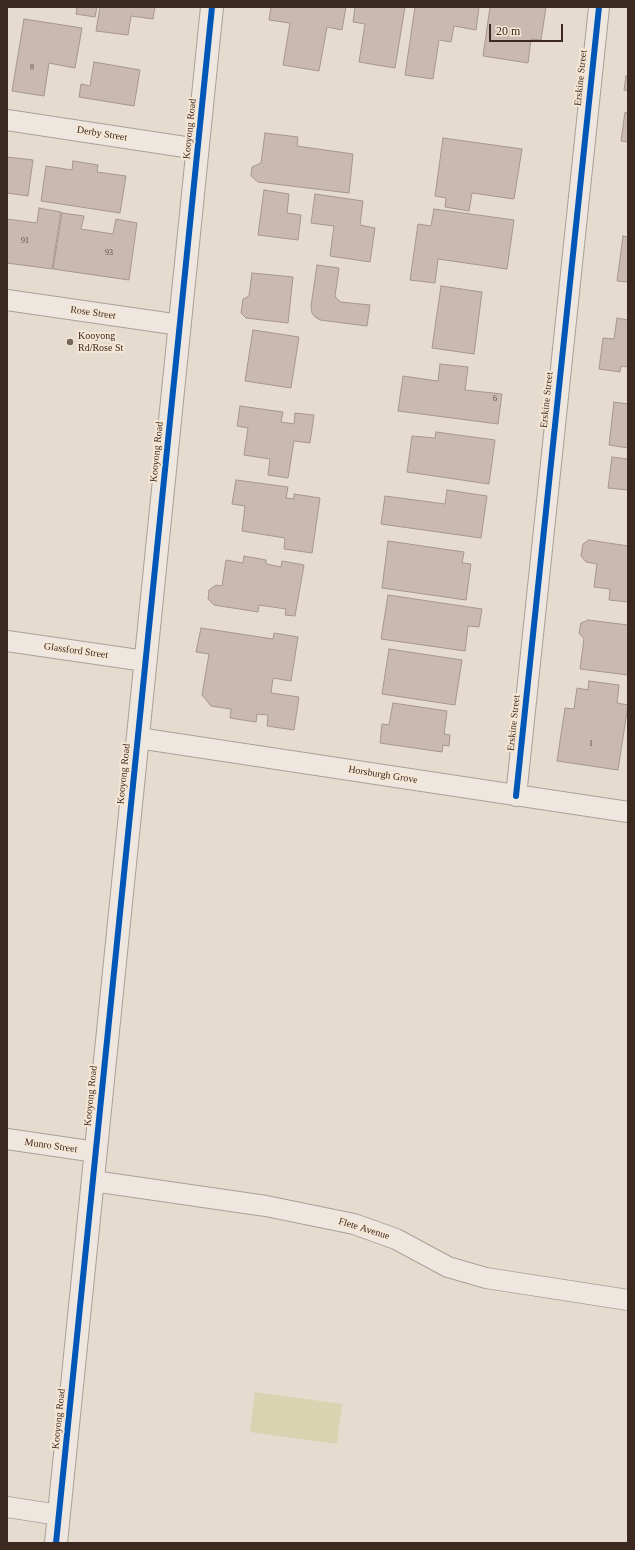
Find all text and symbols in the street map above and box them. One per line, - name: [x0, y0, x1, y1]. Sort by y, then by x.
- scale bar: [491, 16, 565, 42]
- text: 20 m: [496, 24, 520, 38]
- street label: Erskine Street: [572, 49, 590, 107]
- house number: 8: [30, 63, 34, 73]
- street label: Kooyong Road: [181, 98, 199, 160]
- street label: Derby Street: [76, 124, 128, 144]
- house number: 91: [21, 236, 29, 246]
- house number: 93: [105, 248, 113, 258]
- street label: Rose Street: [69, 304, 117, 322]
- place label: Kooyong Rd/Rose St: [78, 330, 123, 354]
- marker: Kooyong Rd/Rose St: [65, 337, 75, 347]
- street label: Erskine Street: [538, 371, 556, 429]
- house number: 6: [493, 394, 497, 404]
- street label: Kooyong Road: [148, 421, 166, 483]
- street label: Glassford Street: [43, 641, 109, 661]
- street label: Erskine Street: [505, 694, 523, 752]
- house number: 1: [589, 739, 593, 749]
- street label: Kooyong Road: [115, 743, 133, 805]
- street label: Horsburgh Grove: [347, 764, 419, 786]
- street label: Kooyong Road: [82, 1065, 100, 1127]
- street label: Munro Street: [24, 1136, 78, 1156]
- street label: Flete Avenue: [337, 1216, 391, 1242]
- street label: Kooyong Road: [50, 1388, 68, 1450]

